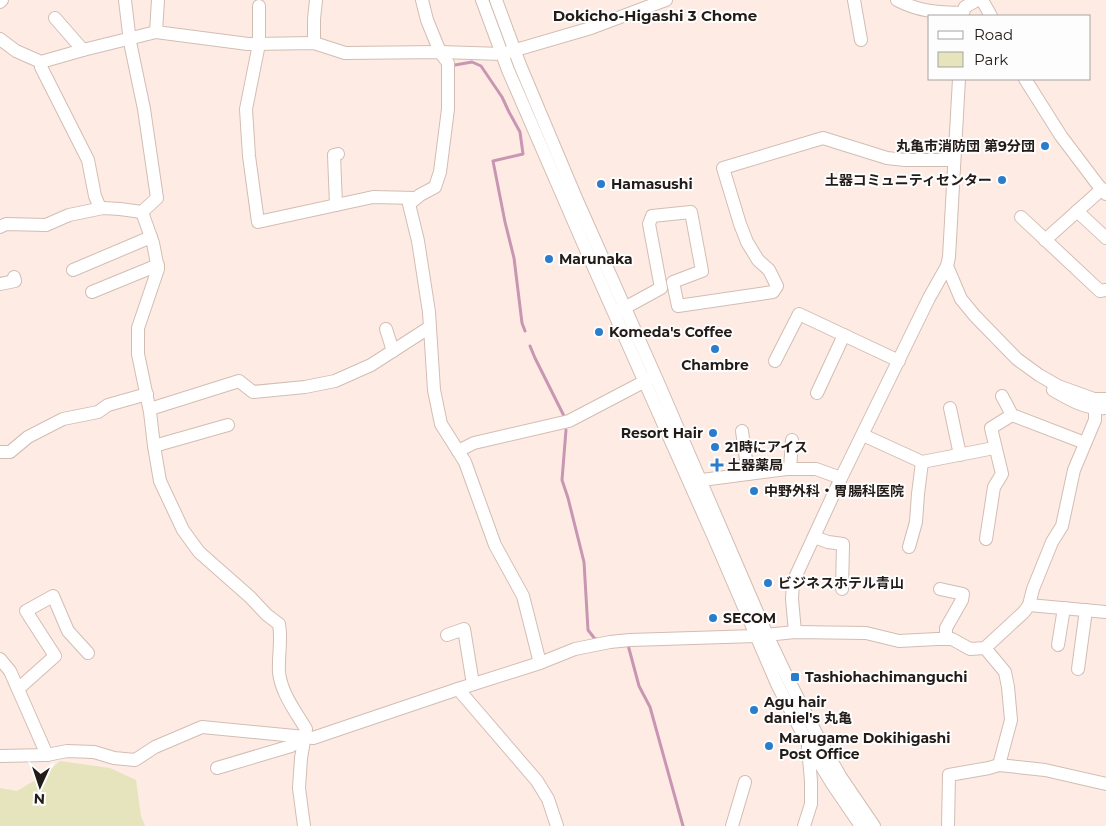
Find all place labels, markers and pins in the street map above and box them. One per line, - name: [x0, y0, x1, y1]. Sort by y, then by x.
- place label: 丸亀市消防団 第9分団: [896, 137, 1035, 155]
- marker: 丸亀市消防団 第9分団: [1039, 140, 1051, 152]
- place label: 土器コミュニティセンター: [825, 171, 992, 189]
- marker: 土器コミュニティセンター: [996, 174, 1008, 186]
- place label: Hamasushi: [611, 175, 693, 193]
- marker: Hamasushi: [595, 178, 607, 190]
- place label: Marunaka: [559, 250, 633, 268]
- marker: Marunaka: [543, 253, 555, 265]
- place label: Komeda's Coffee: [609, 323, 732, 341]
- marker: Komeda's Coffee: [593, 326, 605, 338]
- marker: Chambre: [709, 343, 721, 355]
- place label: Chambre: [681, 356, 749, 374]
- place label: Resort Hair: [621, 424, 703, 442]
- marker: Resort Hair: [707, 427, 719, 439]
- place label: 21時にアイス: [725, 438, 808, 456]
- marker: 21時にアイス: [709, 441, 721, 453]
- place label: 土器薬局: [727, 456, 783, 474]
- marker: 土器薬局: [711, 459, 723, 471]
- place label: 中野外科・胃腸科医院: [764, 482, 904, 500]
- marker: 中野外科・胃腸科医院: [748, 485, 760, 497]
- place label: ビジネスホテル青山: [778, 574, 904, 592]
- marker: ビジネスホテル青山: [762, 577, 774, 589]
- place label: SECOM: [723, 609, 776, 627]
- marker: SECOM: [707, 612, 719, 624]
- place label: Tashiohachimanguchi: [805, 668, 967, 686]
- marker: Tashiohachimanguchi: [789, 671, 801, 683]
- place label: Agu hair daniel's 丸亀: [763, 693, 852, 727]
- marker: Agu hair daniel's 丸亀: [748, 704, 760, 716]
- place label: Marugame Dokihigashi Post Office: [779, 729, 950, 763]
- marker: Marugame Dokihigashi Post Office: [763, 740, 775, 752]

